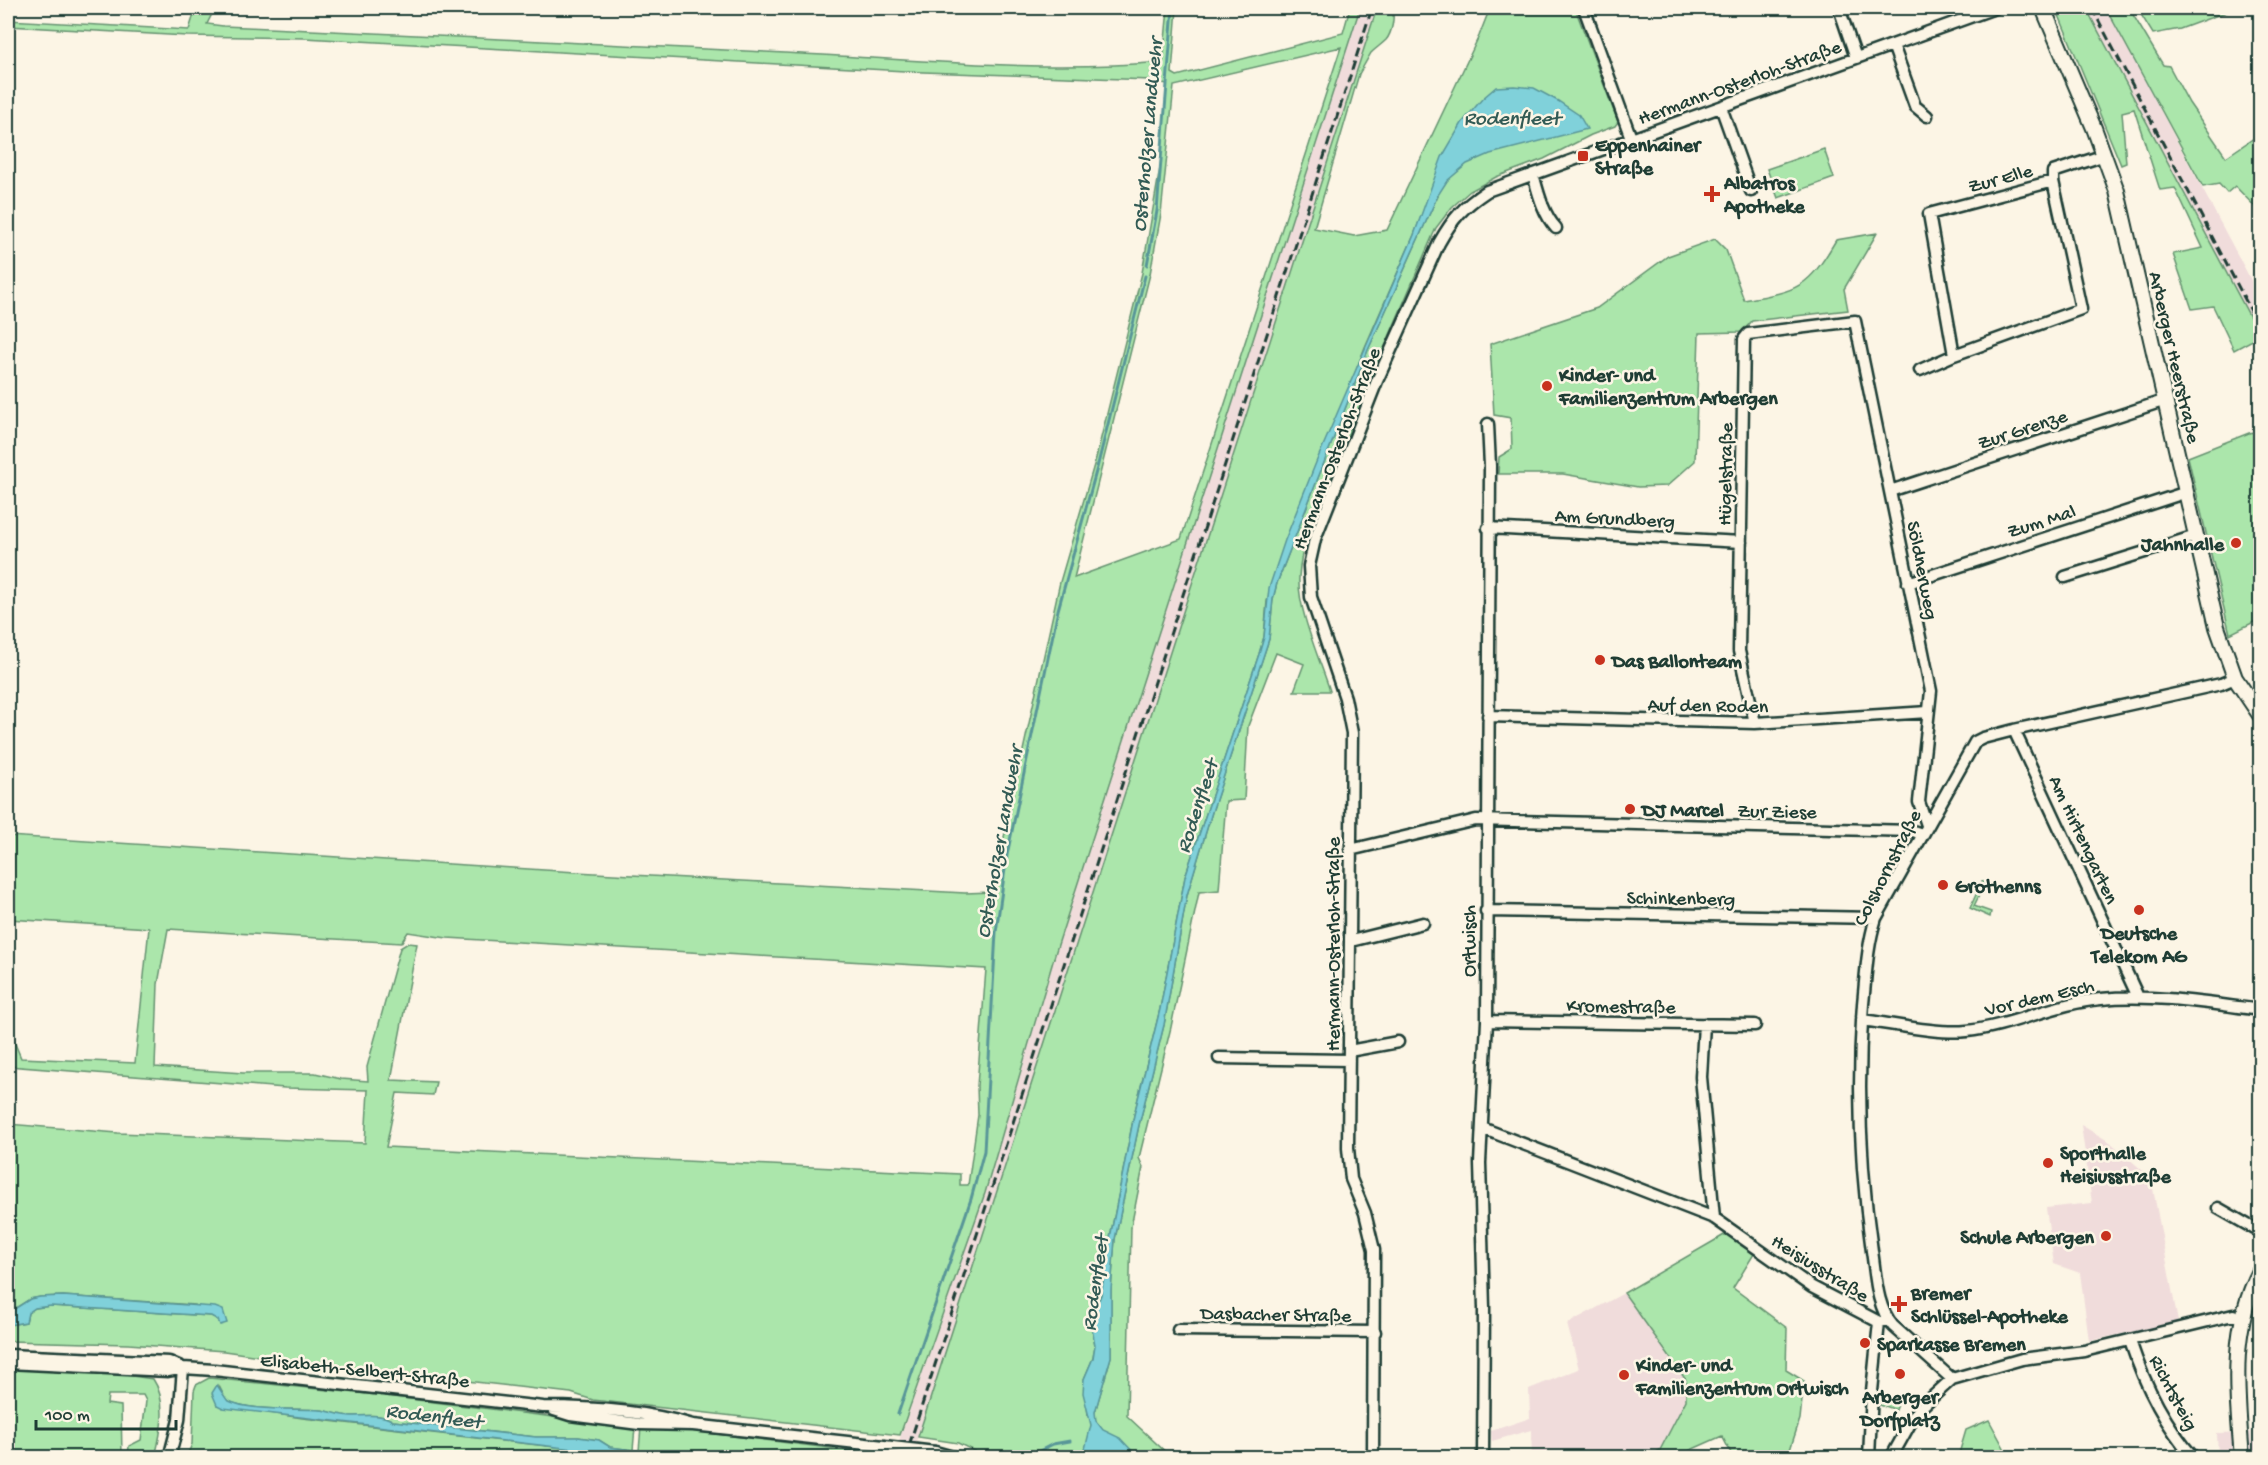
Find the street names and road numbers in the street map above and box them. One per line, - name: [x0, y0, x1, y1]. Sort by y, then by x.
- street label: Hermann-Osterloh-Straße: [1636, 37, 1845, 132]
- street label: Zur Elle: [1966, 161, 2036, 200]
- street label: Arberger Heerstraße: [2142, 270, 2204, 447]
- street label: Hermann-Osterloh-Straße: [1289, 344, 1388, 553]
- street label: Zur Grenze: [1975, 406, 2071, 457]
- street label: Hügelstraße: [1715, 422, 1740, 526]
- street label: Zum Mal: [2005, 501, 2079, 545]
- street label: Am Grundberg: [1554, 506, 1676, 535]
- street label: Söldnerweg: [1900, 519, 1941, 622]
- street label: Auf den Roden: [1647, 695, 1769, 720]
- street label: Am Hirtengarten: [2042, 773, 2122, 909]
- street label: Zur Ziese: [1737, 801, 1818, 826]
- street label: Colshornstraße: [1850, 806, 1928, 930]
- street label: Hermann-Osterloh-Straße: [1324, 836, 1347, 1051]
- street label: Schinkenberg: [1626, 888, 1735, 913]
- street label: Ortwisch: [1460, 905, 1483, 977]
- street label: Vor dem Esch: [1982, 976, 2097, 1023]
- street label: Kromestraße: [1566, 996, 1676, 1021]
- street label: Heisiusstraße: [1766, 1231, 1873, 1309]
- street label: Dasbacher Straße: [1198, 1304, 1352, 1329]
- street label: Elisabeth-Selbert-Straße: [259, 1350, 471, 1395]
- street label: Richtsteig: [2142, 1352, 2201, 1435]

